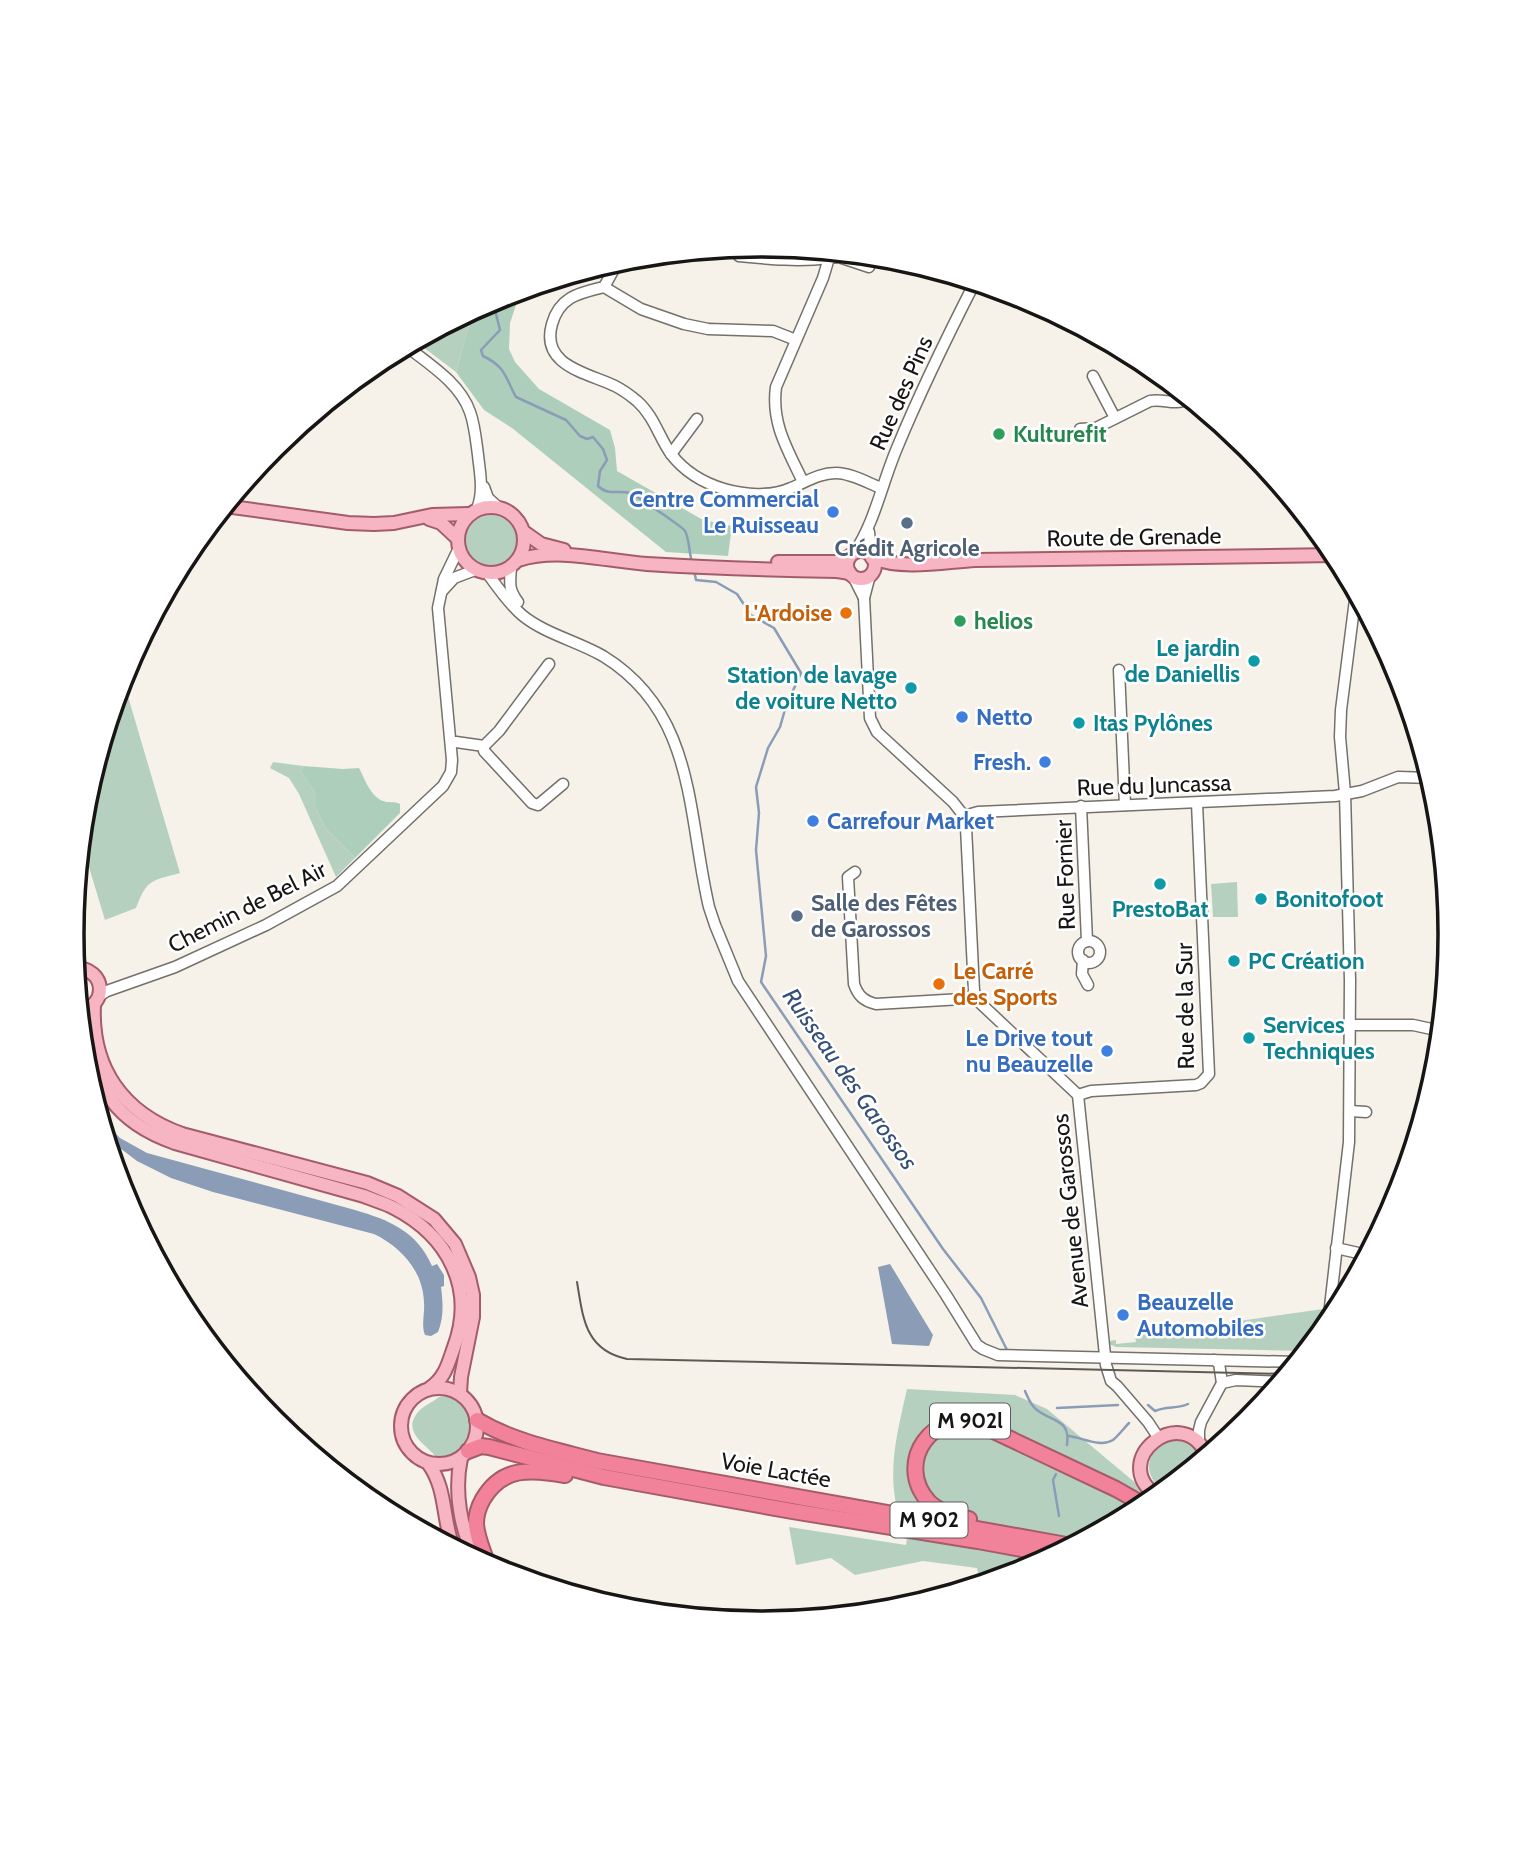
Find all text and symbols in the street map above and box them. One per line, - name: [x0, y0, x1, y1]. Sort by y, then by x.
- street label: Rue des Pins: [863, 332, 939, 454]
- place label: Kulturefit: [1013, 420, 1107, 448]
- marker: Kulturefit: [991, 426, 1007, 442]
- place label: Centre Commercial Le Ruisseau: [629, 485, 819, 539]
- marker: Centre Commercial Le Ruisseau: [825, 504, 841, 520]
- marker: Crédit Agricole: [899, 515, 915, 531]
- street label: Route de Grenade: [1046, 521, 1222, 553]
- place label: Crédit Agricole: [834, 534, 980, 562]
- place label: L'Ardoise: [744, 599, 832, 627]
- marker: L'Ardoise: [838, 605, 854, 621]
- place label: helios: [974, 607, 1033, 635]
- marker: helios: [952, 613, 968, 629]
- place label: Le jardin de Daniellis: [1125, 634, 1240, 688]
- marker: Le jardin de Daniellis: [1246, 653, 1262, 669]
- place label: Station de lavage de voiture Netto: [727, 661, 897, 715]
- marker: Station de lavage de voiture Netto: [903, 680, 919, 696]
- place label: Netto: [976, 703, 1033, 731]
- marker: Netto: [954, 709, 970, 725]
- place label: Itas Pylônes: [1093, 709, 1213, 737]
- marker: Itas Pylônes: [1071, 715, 1087, 731]
- place label: Fresh.: [973, 748, 1031, 776]
- marker: Fresh.: [1037, 754, 1053, 770]
- street label: Rue du Juncassa: [1076, 768, 1232, 802]
- place label: Carrefour Market: [827, 807, 994, 835]
- marker: Carrefour Market: [805, 813, 821, 829]
- street label: Rue Fornier: [1049, 819, 1081, 931]
- street label: Chemin de Bel Air: [163, 855, 331, 959]
- marker: PrestoBat: [1152, 876, 1168, 892]
- place label: Bonitofoot: [1275, 885, 1383, 913]
- place label: Salle des Fêtes de Garossos: [811, 889, 958, 943]
- marker: Bonitofoot: [1253, 891, 1269, 907]
- place label: PrestoBat: [1112, 895, 1208, 923]
- marker: Salle des Fêtes de Garossos: [789, 908, 805, 924]
- street label: Rue de la Sur: [1170, 942, 1200, 1070]
- place label: PC Création: [1248, 947, 1365, 975]
- marker: PC Création: [1226, 953, 1242, 969]
- place label: Le Carré des Sports: [953, 957, 1058, 1011]
- marker: Le Carré des Sports: [931, 976, 947, 992]
- water label: Ruisseau des Garossos: [777, 982, 924, 1175]
- place label: Services Techniques: [1263, 1011, 1375, 1065]
- place label: Le Drive tout nu Beauzelle: [965, 1024, 1093, 1078]
- marker: Services Techniques: [1241, 1030, 1257, 1046]
- marker: Le Drive tout nu Beauzelle: [1099, 1043, 1115, 1059]
- street label: Avenue de Garossos: [1046, 1112, 1094, 1310]
- place label: Beauzelle Automobiles: [1137, 1288, 1264, 1342]
- marker: Beauzelle Automobiles: [1115, 1307, 1131, 1323]
- road number: M 902l: [930, 1404, 1010, 1438]
- street label: Voie Lactée: [719, 1447, 833, 1493]
- road number: M 902: [890, 1502, 968, 1538]

